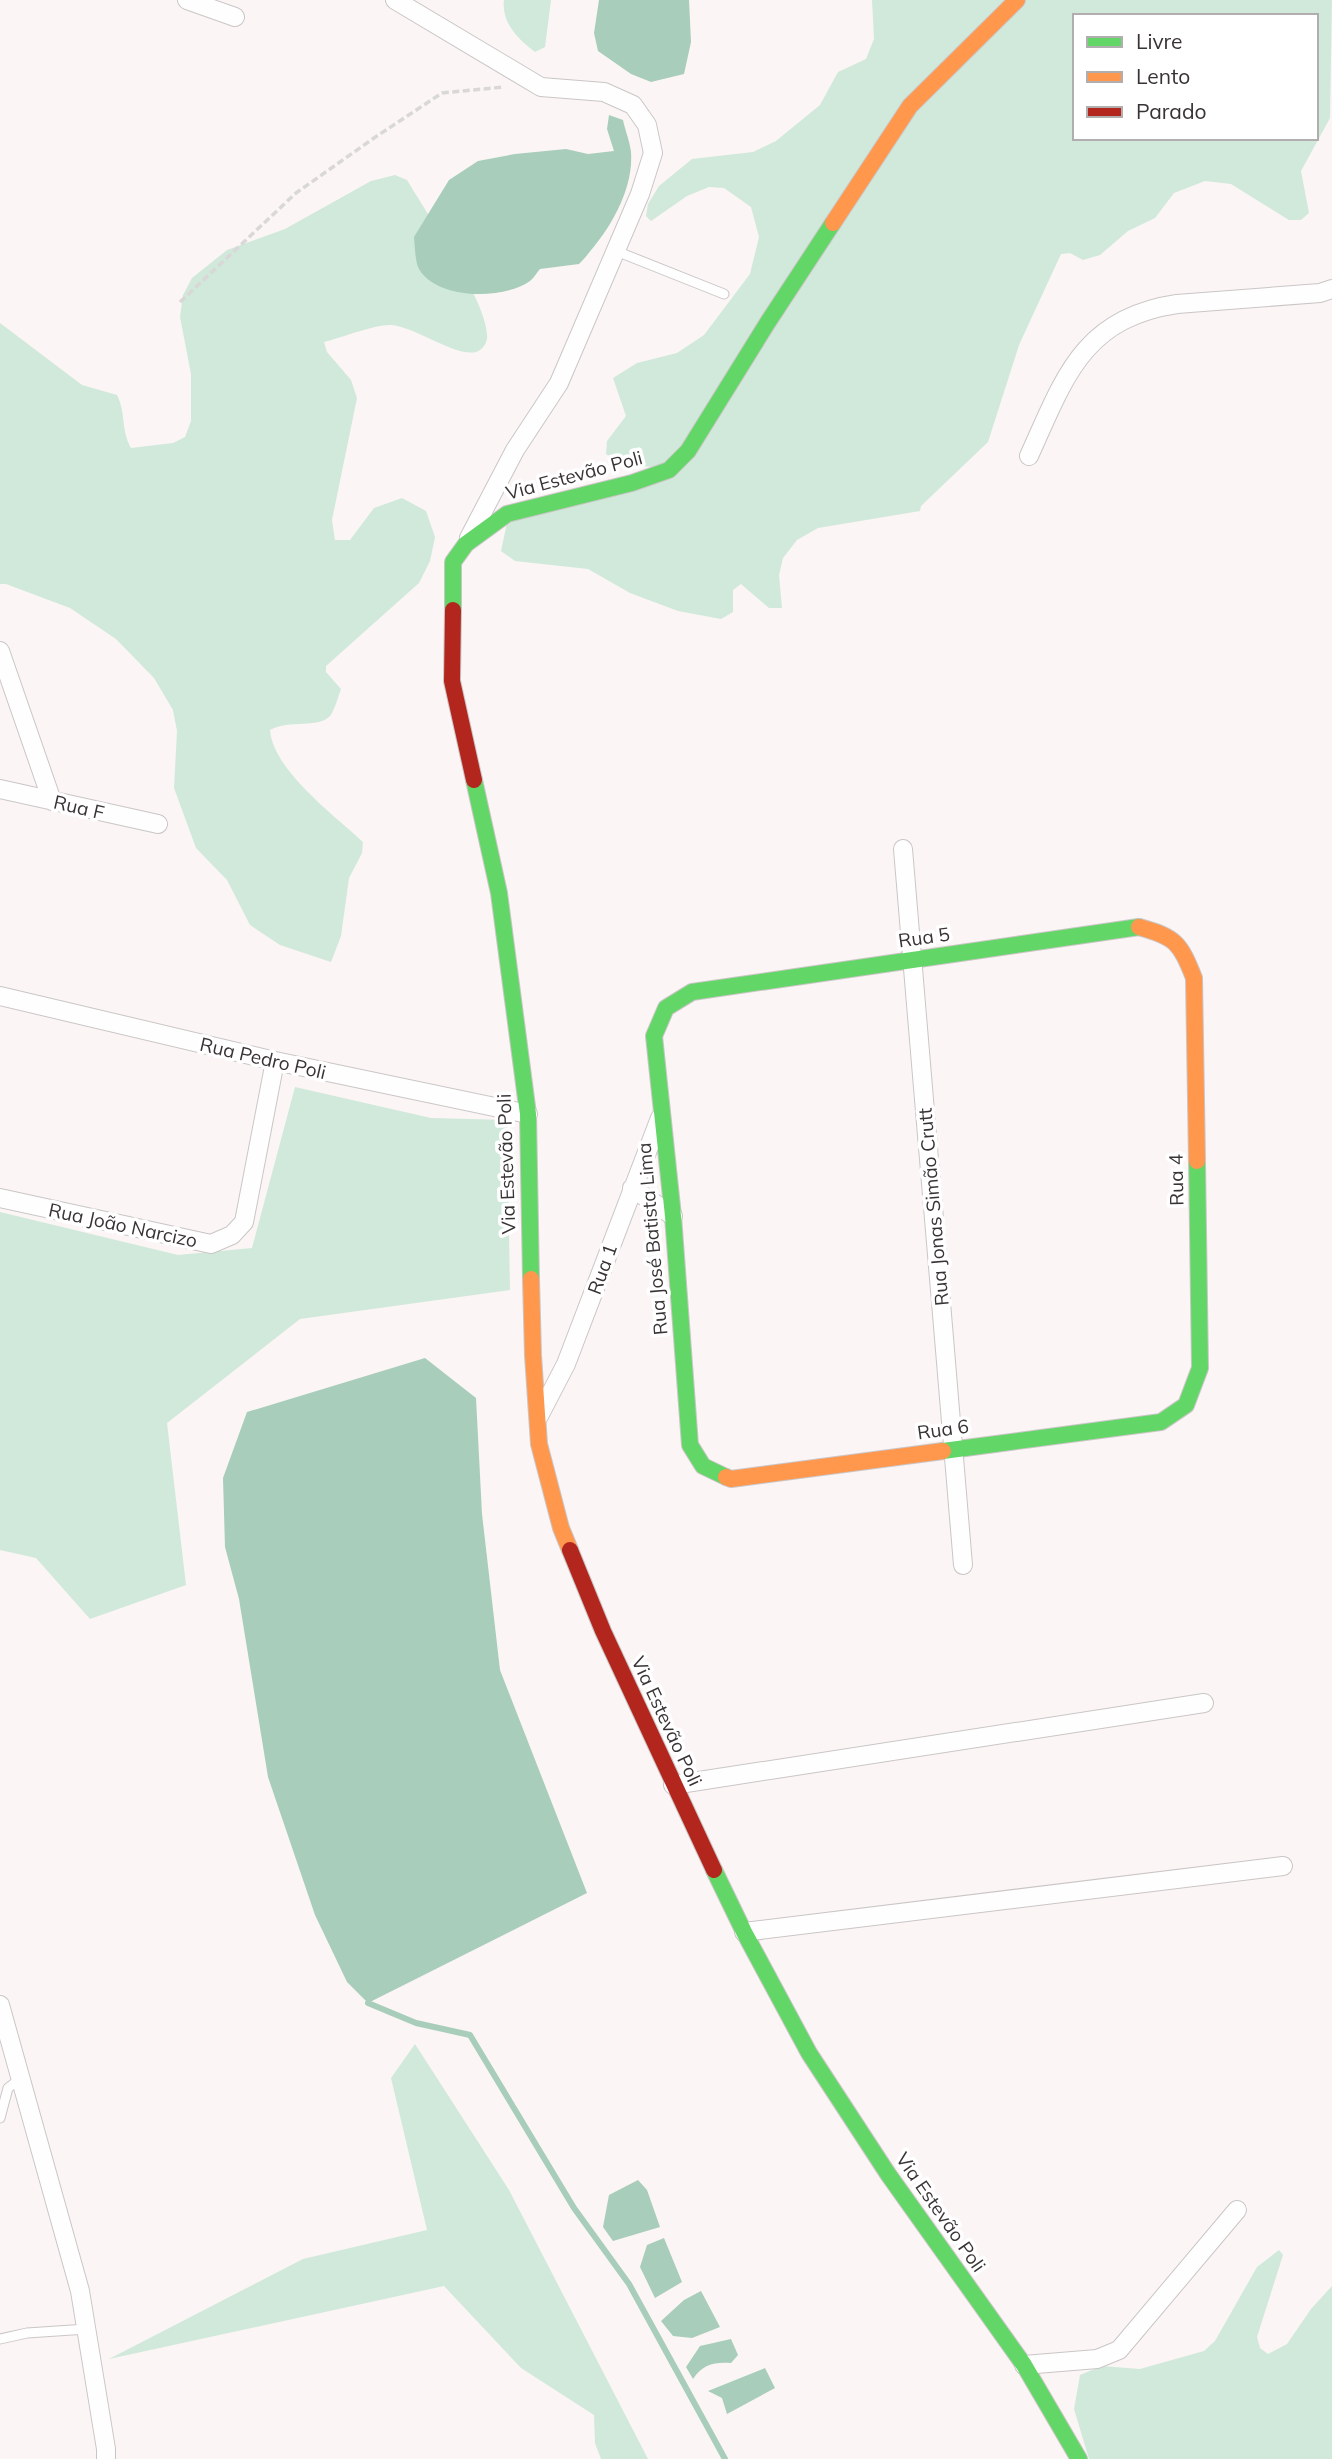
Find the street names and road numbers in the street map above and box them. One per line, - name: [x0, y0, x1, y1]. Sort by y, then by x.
- street label: Via Estevão Poli: [503, 445, 645, 505]
- street label: Rua F: [51, 790, 107, 825]
- street label: Rua 5: [897, 922, 951, 952]
- street label: Rua Pedro Poli: [198, 1032, 328, 1084]
- street label: Via Estevão Poli: [492, 1093, 520, 1235]
- street label: Rua Jonas Simão Crutt: [912, 1107, 954, 1307]
- street label: Rua José Batista Lima: [632, 1142, 672, 1336]
- street label: Rua 4: [1164, 1154, 1188, 1206]
- street label: Rua João Narcizo: [46, 1198, 200, 1252]
- street label: Rua 1: [582, 1241, 622, 1297]
- street label: Rua 6: [916, 1414, 970, 1444]
- street label: Via Estevão Poli: [626, 1652, 708, 1790]
- street label: Via Estevão Poli: [891, 2148, 991, 2276]

